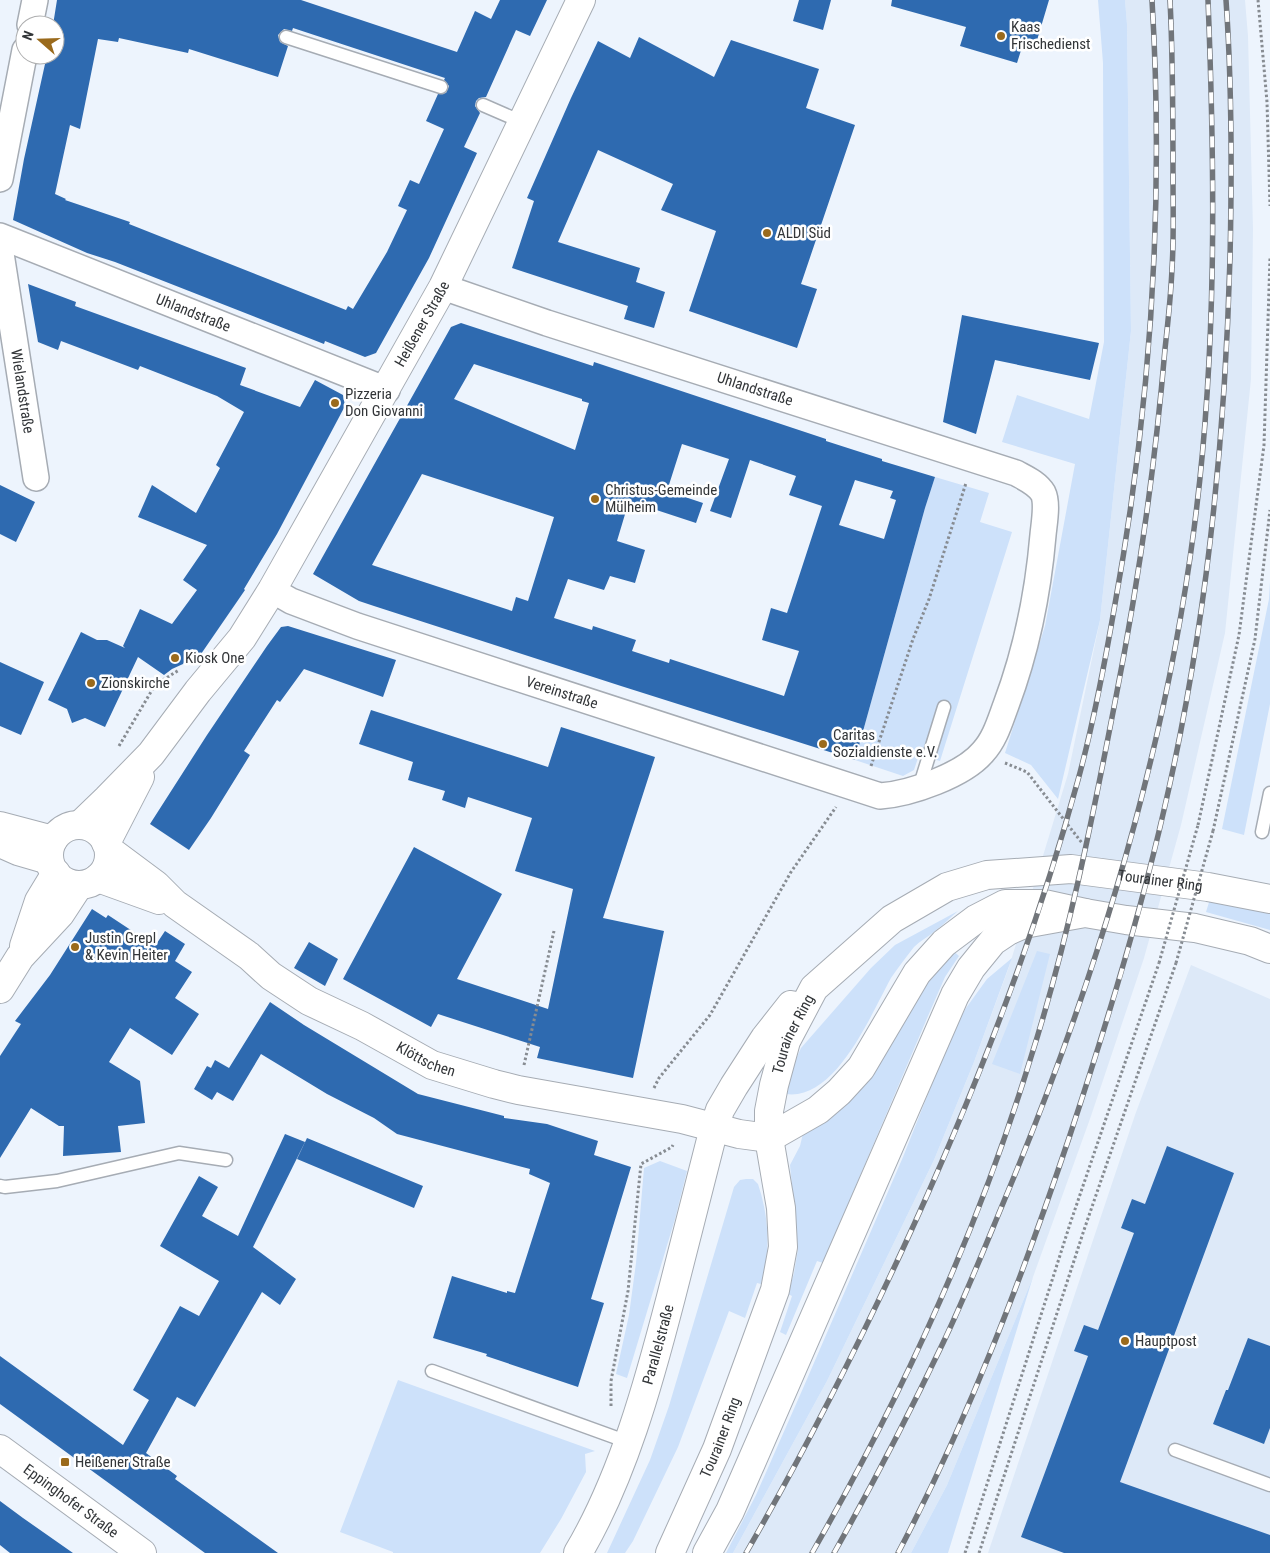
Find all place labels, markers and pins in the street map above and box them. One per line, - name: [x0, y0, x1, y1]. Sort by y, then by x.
- place label: Kaas Frischedienst: [1011, 18, 1091, 53]
- marker: Kaas Frischedienst: [995, 30, 1007, 42]
- place label: ALDI Süd: [777, 224, 831, 242]
- marker: ALDI Süd: [761, 227, 773, 239]
- place label: Pizzeria Don Giovanni: [345, 385, 423, 420]
- marker: Pizzeria Don Giovanni: [329, 397, 341, 409]
- place label: Christus-Gemeinde Mülheim: [605, 481, 717, 516]
- marker: Christus-Gemeinde Mülheim: [589, 493, 601, 505]
- place label: Kiosk One: [185, 649, 245, 667]
- marker: Kiosk One: [169, 652, 181, 664]
- place label: Zionskirche: [101, 674, 170, 692]
- marker: Zionskirche: [85, 677, 97, 689]
- place label: Caritas Sozialdienste e.V.: [833, 726, 937, 761]
- marker: Caritas Sozialdienste e.V.: [817, 738, 829, 750]
- place label: Justin Grepl & Kevin Heiter: [85, 929, 168, 964]
- marker: Justin Grepl & Kevin Heiter: [69, 941, 81, 953]
- place label: Hauptpost: [1135, 1332, 1197, 1350]
- marker: Hauptpost: [1119, 1335, 1131, 1347]
- place label: Heißener Straße: [75, 1453, 171, 1471]
- marker: Heißener Straße: [59, 1456, 71, 1468]

